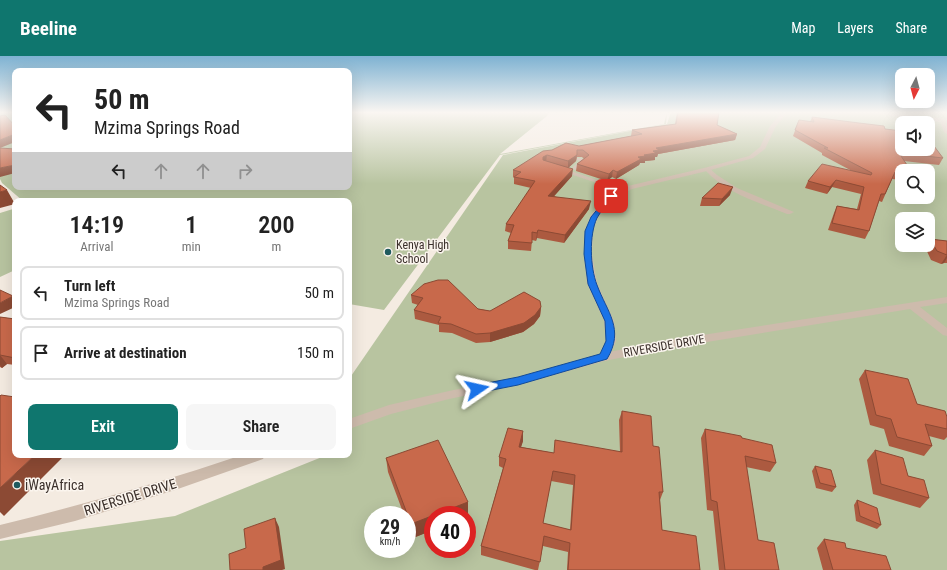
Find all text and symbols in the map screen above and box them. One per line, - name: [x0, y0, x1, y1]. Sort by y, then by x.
- text: Beeline: [20, 17, 77, 40]
- text: Map: [791, 20, 815, 36]
- text: Layers: [837, 20, 874, 36]
- text: Share: [896, 20, 927, 36]
- north arrow: [895, 68, 935, 108]
- map controls: [895, 68, 935, 252]
- text: 50 m: [94, 83, 150, 116]
- icon: left: [28, 84, 80, 136]
- button: sound: [895, 116, 935, 156]
- text: Mzima Springs Road: [94, 117, 240, 138]
- icon: left: [108, 160, 130, 182]
- icon: ahead: [150, 160, 172, 182]
- icon: ahead: [192, 160, 214, 182]
- icon: right: [234, 160, 256, 182]
- button: search: [895, 164, 935, 204]
- pin: [594, 179, 628, 213]
- icon: arrive: [600, 185, 622, 207]
- text: 14:19: [70, 211, 124, 239]
- text: 1: [185, 211, 197, 239]
- text: 200: [258, 211, 294, 239]
- button: layers: [895, 212, 935, 252]
- place label: Kenya High School: [396, 238, 449, 266]
- text: Arrival: [80, 239, 113, 254]
- text: min: [182, 239, 201, 254]
- text: m: [271, 239, 281, 254]
- marker: Kenya High School: [383, 247, 393, 257]
- text: Turn left: [64, 277, 115, 295]
- icon: left: [30, 282, 52, 304]
- text: 50 m: [304, 284, 334, 302]
- text: Mzima Springs Road: [64, 295, 169, 310]
- street label: RIVERSIDE DRIVE: [622, 332, 706, 360]
- icon: arrive: [30, 342, 52, 364]
- text: Arrive at destination: [64, 344, 187, 362]
- text: 150 m: [297, 344, 334, 362]
- position arrow: [456, 368, 498, 410]
- button: Exit: [28, 404, 178, 450]
- button: Share: [186, 404, 336, 450]
- street label: RIVERSIDE DRIVE: [82, 475, 178, 519]
- place label: iWayAfrica: [25, 477, 84, 493]
- marker: iWayAfrica: [12, 480, 22, 490]
- speed limit sign: 40: [424, 506, 476, 558]
- text: 29: [380, 515, 400, 539]
- text: km/h: [380, 536, 400, 547]

